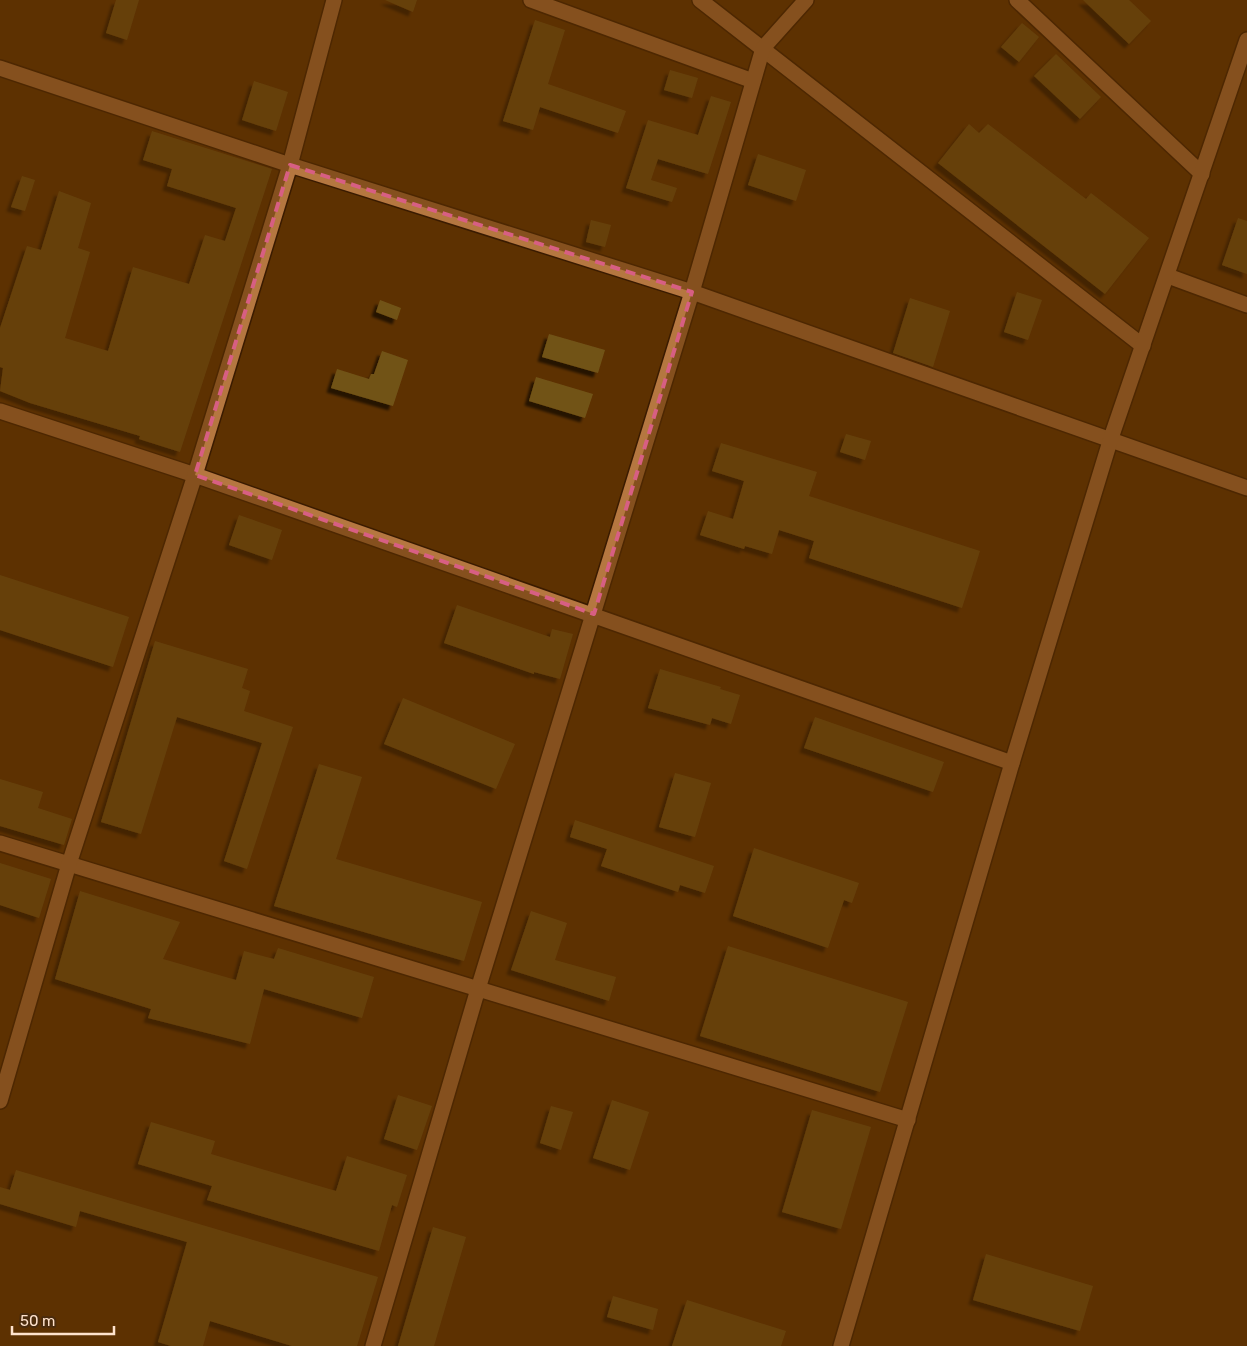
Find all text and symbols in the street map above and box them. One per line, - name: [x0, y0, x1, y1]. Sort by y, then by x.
- scale bar: [12, 1304, 115, 1336]
- text: 50 m: [20, 1312, 55, 1330]

